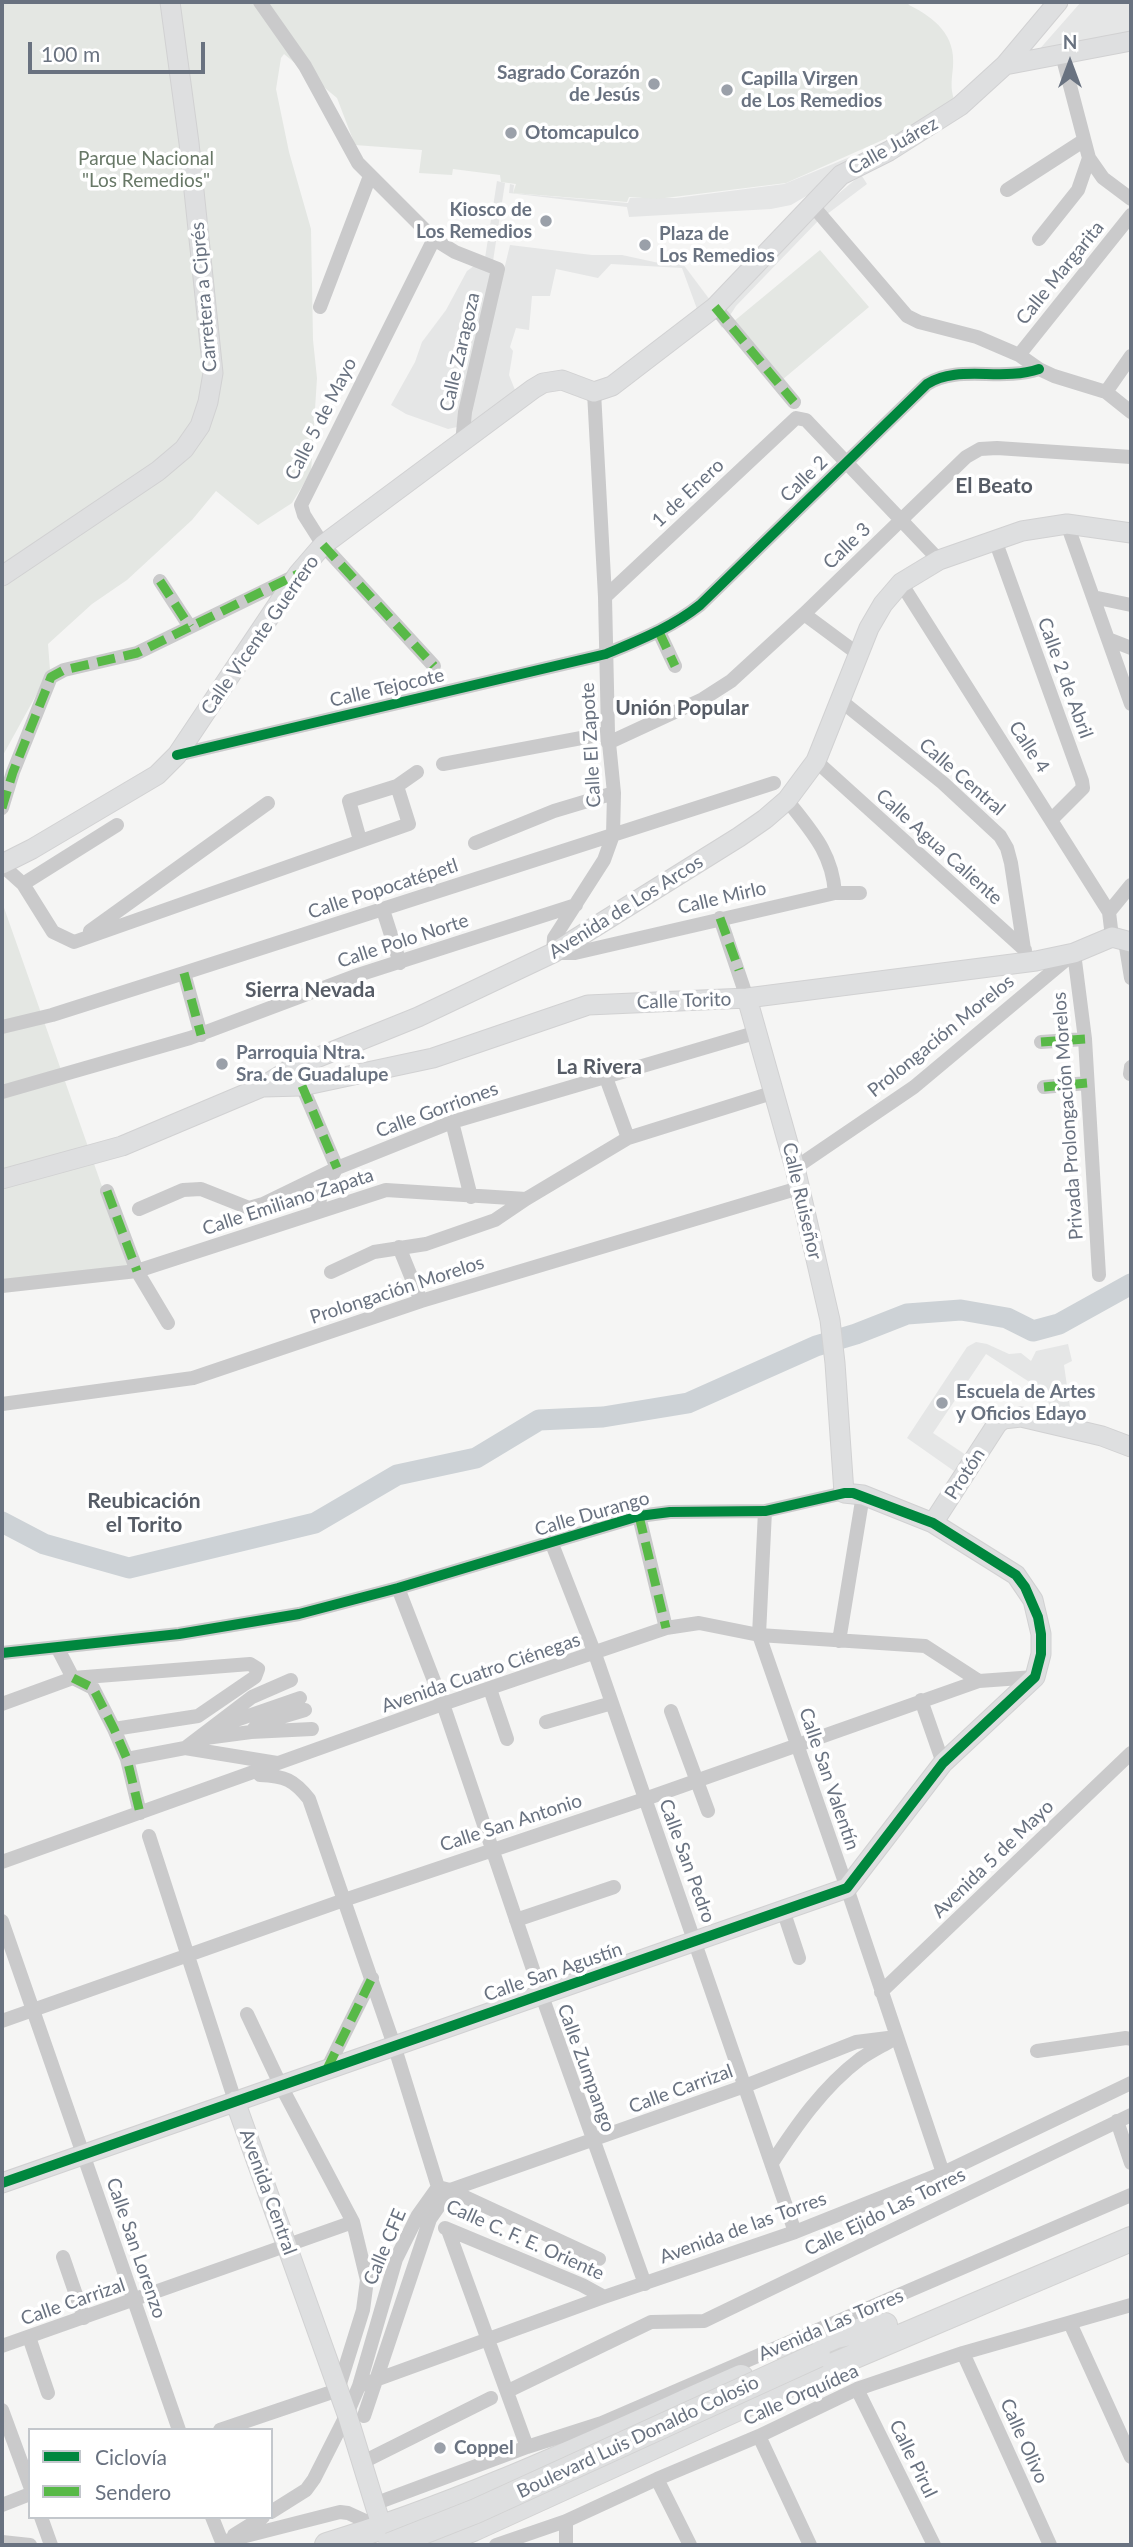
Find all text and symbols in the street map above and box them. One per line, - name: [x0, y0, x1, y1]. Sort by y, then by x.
- scale bar: [32, 28, 208, 72]
- north arrow: [1035, 28, 1105, 98]
- text: N: [1063, 30, 1077, 53]
- text: 100 m: [41, 41, 100, 66]
- place label: Sagrado Corazón de Jesús: [497, 62, 640, 106]
- place label: Capilla Virgen de Los Remedios: [741, 68, 882, 112]
- marker: Sagrado Corazón de Jesús: [646, 76, 662, 92]
- marker: Capilla Virgen de Los Remedios: [719, 82, 735, 98]
- street label: Calle Juárez: [844, 112, 942, 180]
- place label: Otomcapulco: [525, 122, 639, 144]
- marker: Otomcapulco: [503, 125, 519, 141]
- park label: Parque Nacional "Los Remedios": [78, 148, 214, 192]
- place label: Kiosco de Los Remedios: [416, 199, 532, 243]
- marker: Kiosco de Los Remedios: [538, 213, 554, 229]
- street label: Calle Margarita: [1011, 217, 1109, 329]
- street label: Carretera a Ciprés: [186, 221, 222, 373]
- place label: Plaza de Los Remedios: [659, 223, 775, 267]
- marker: Plaza de Los Remedios: [637, 237, 653, 253]
- street label: Calle Zaragoza: [435, 290, 485, 414]
- street label: Calle 5 de Mayo: [280, 354, 362, 484]
- street label: Calle 2: [776, 451, 832, 507]
- street label: 1 de Enero: [647, 454, 729, 532]
- district label: El Beato: [955, 473, 1033, 499]
- street label: Calle 3: [819, 518, 875, 574]
- street label: Calle Vicente Guerrero: [196, 551, 324, 719]
- street label: Calle 2 de Abril: [1033, 615, 1097, 741]
- street label: Calle Tejocote: [328, 664, 446, 712]
- street label: Calle El Zapote: [576, 682, 606, 808]
- district label: Unión Popular: [615, 695, 749, 721]
- street label: Calle 4: [1004, 717, 1054, 777]
- street label: Calle Central: [914, 733, 1010, 821]
- street label: Calle Agua Caliente: [871, 784, 1007, 910]
- street label: Avenida de Los Arcos: [545, 850, 707, 964]
- street label: Calle Popocatépetl: [305, 854, 461, 924]
- street label: Calle Mirlo: [675, 877, 769, 919]
- street label: Calle Polo Norte: [335, 909, 471, 973]
- street label: Prolongación Morelos: [863, 970, 1019, 1102]
- district label: Sierra Nevada: [245, 977, 375, 1003]
- street label: Calle Torito: [636, 988, 732, 1014]
- street label: Privada Prolongación Morelos: [1048, 991, 1088, 1241]
- place label: Parroquia Ntra. Sra. de Guadalupe: [236, 1042, 388, 1086]
- district label: La Rivera: [556, 1054, 642, 1080]
- marker: Parroquia Ntra. Sra. de Guadalupe: [214, 1056, 230, 1072]
- street label: Calle Gorriones: [373, 1077, 501, 1143]
- street label: Calle Ruiseñor: [777, 1140, 827, 1262]
- street label: Calle Emiliano Zapata: [200, 1164, 376, 1240]
- street label: Prolongación Morelos: [307, 1251, 487, 1329]
- place label: Escuela de Artes y Oficios Edayo: [956, 1381, 1095, 1425]
- marker: Escuela de Artes y Oficios Edayo: [934, 1395, 950, 1411]
- street label: Protón: [940, 1444, 990, 1504]
- street label: Calle Durango: [532, 1487, 652, 1541]
- district label: Reubicación el Torito: [87, 1488, 201, 1538]
- street label: Avenida Cuatro Ciénegas: [379, 1628, 583, 1718]
- street label: Calle San Valentín: [794, 1705, 864, 1853]
- street label: Calle San Antonio: [437, 1789, 585, 1857]
- street label: Avenida 5 de Mayo: [928, 1795, 1058, 1923]
- street label: Calle San Pedro: [654, 1796, 720, 1926]
- street label: Calle San Agustín: [481, 1938, 625, 2006]
- street label: Calle Zumpango: [552, 2001, 620, 2135]
- street label: Calle Carrizal: [626, 2060, 736, 2118]
- street label: Avenida Central: [235, 2126, 301, 2258]
- street label: Calle Ejido Las Torres: [801, 2163, 969, 2261]
- street label: Calle San Lorenzo: [101, 2175, 171, 2321]
- street label: Avenida de las Torres: [657, 2187, 829, 2269]
- street label: Calle C. F. E. Oriente: [443, 2195, 607, 2285]
- street label: Calle CFE: [359, 2206, 411, 2288]
- street label: Calle Carrizal: [18, 2273, 128, 2331]
- street label: Avenida Las Torres: [755, 2284, 907, 2366]
- street label: Calle Orquídea: [740, 2359, 862, 2431]
- street label: Boulevard Luis Donaldo Colosio: [513, 2371, 763, 2503]
- street label: Calle Olivo: [995, 2395, 1053, 2487]
- street label: Calle Pirul: [884, 2416, 942, 2502]
- legend: [28, 2428, 273, 2519]
- place label: Coppel: [454, 2437, 514, 2459]
- marker: Coppel: [432, 2440, 448, 2456]
- text: Ciclovía: [95, 2444, 167, 2469]
- text: Sendero: [95, 2479, 171, 2504]

